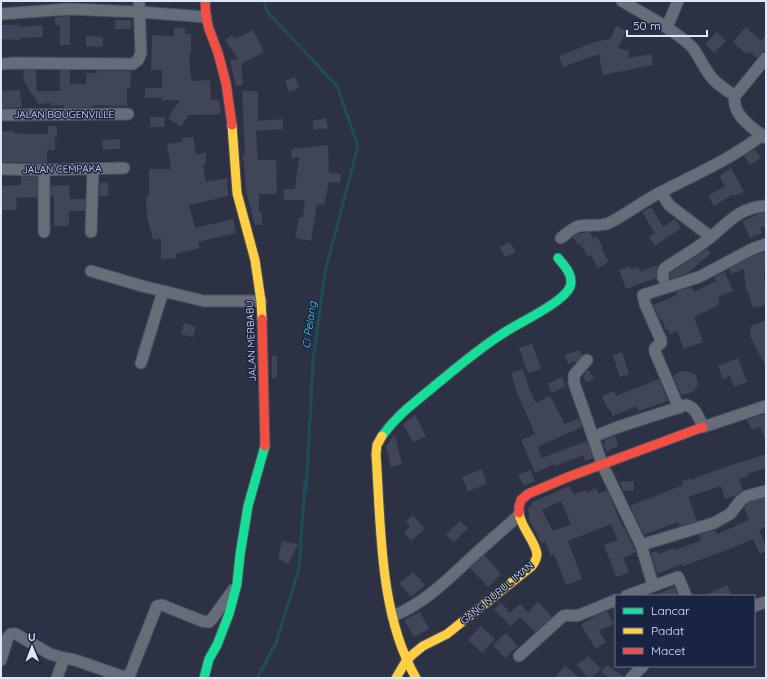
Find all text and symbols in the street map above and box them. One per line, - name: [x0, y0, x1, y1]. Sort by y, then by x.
- scale bar: [627, 12, 707, 38]
- text: 50 m: [633, 18, 661, 33]
- street label: JALAN BOUGENVILLE: [14, 108, 115, 121]
- street label: JALAN CEMPAKA: [22, 162, 102, 176]
- water label: Ci Pelang: [299, 299, 319, 350]
- street label: JALAN MERBABU: [243, 300, 259, 382]
- street label: GANG NURUL IMAN: [458, 559, 536, 627]
- legend: [615, 595, 755, 667]
- text: Lancar: [651, 603, 690, 618]
- text: Padat: [651, 623, 684, 638]
- north arrow: [12, 627, 52, 667]
- text: U: [28, 630, 36, 644]
- text: Macet: [651, 643, 685, 658]

